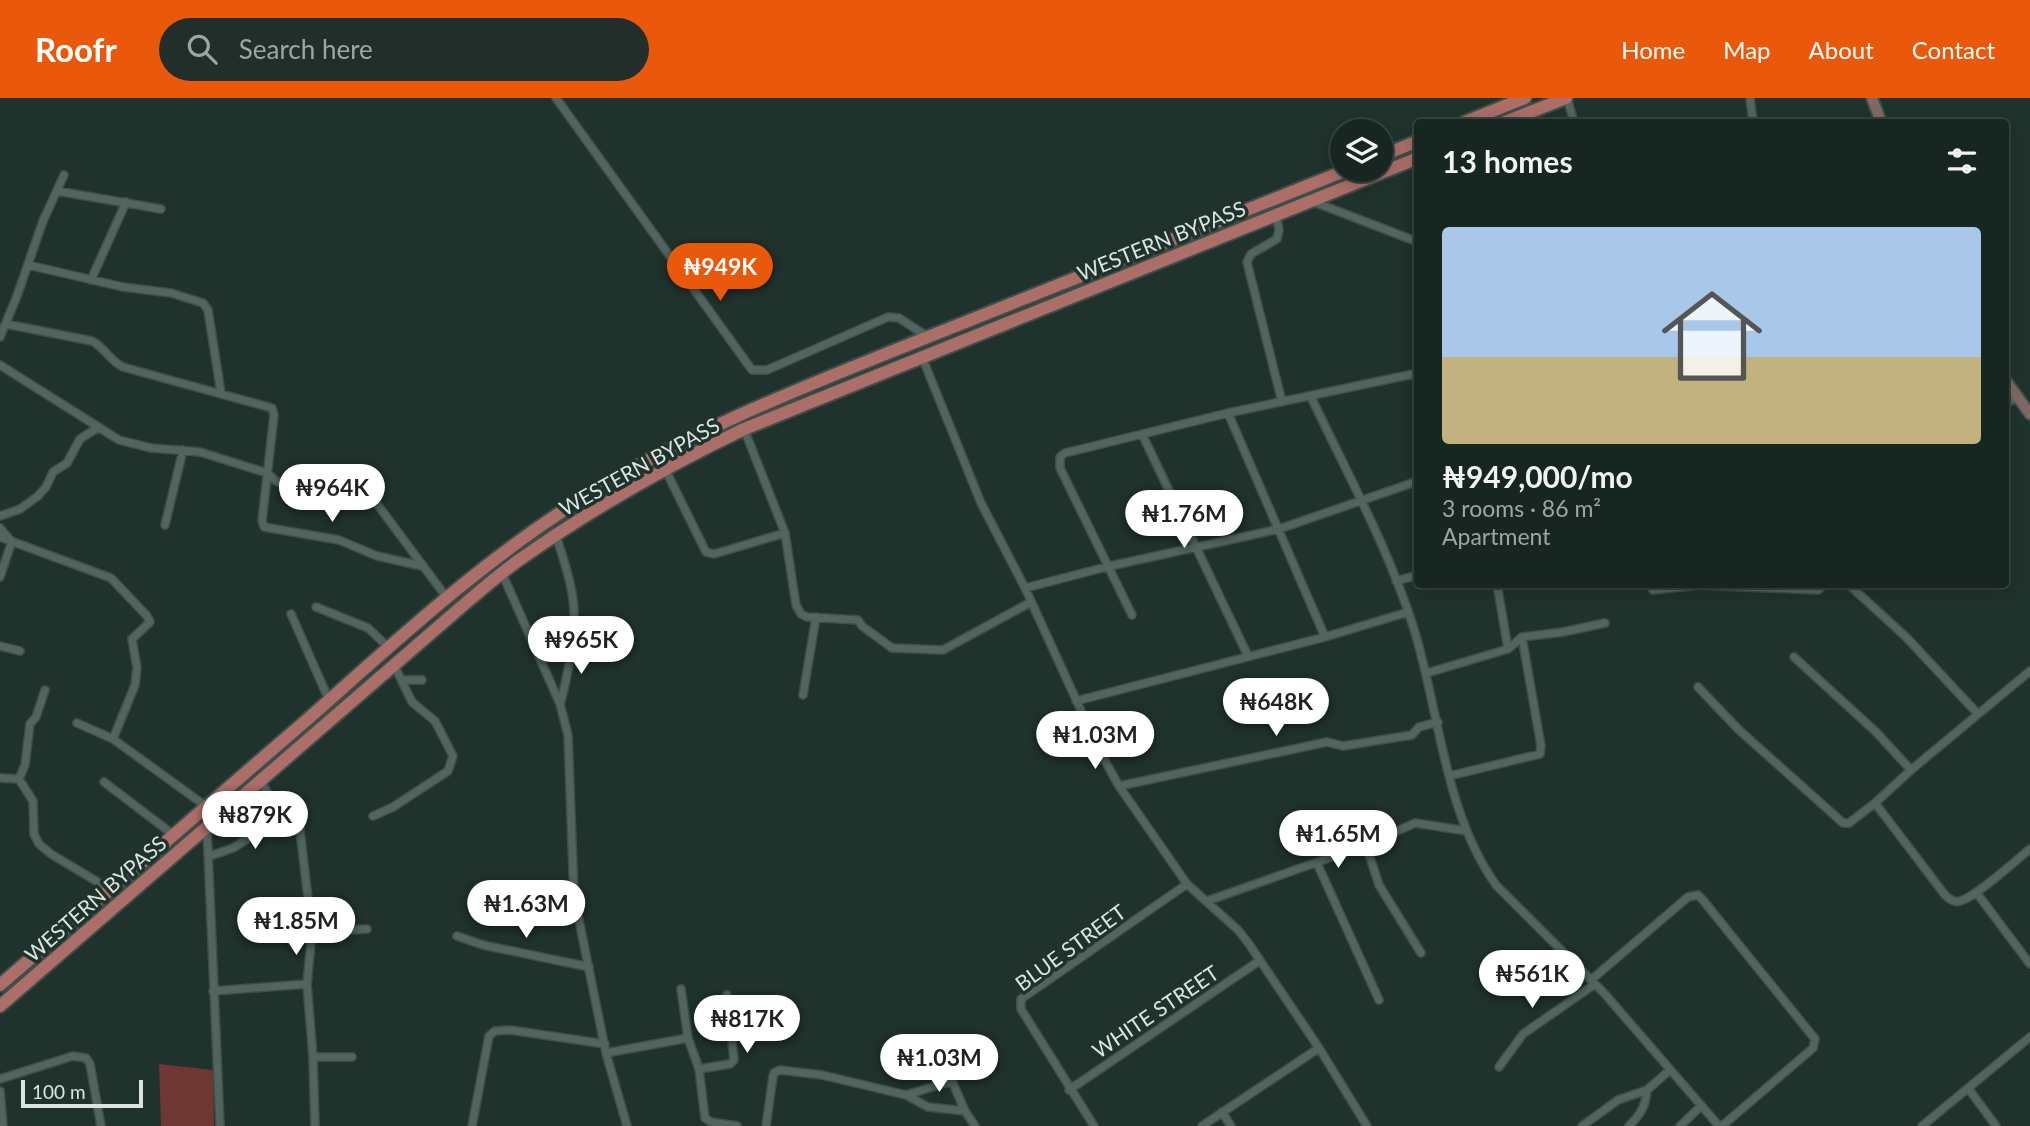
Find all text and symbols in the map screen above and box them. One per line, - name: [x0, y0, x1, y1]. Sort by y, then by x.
- search box: [159, 18, 649, 81]
- text: Roofr: [35, 29, 117, 69]
- icon: search: [183, 30, 221, 68]
- text: Search here: [239, 33, 373, 65]
- text: Home: [1621, 35, 1685, 64]
- text: Map: [1723, 35, 1771, 64]
- text: About: [1809, 35, 1874, 64]
- text: Contact: [1912, 35, 1995, 64]
- map controls: [1330, 119, 1393, 182]
- button: layers: [1330, 119, 1393, 182]
- icon: filters: [1943, 142, 1981, 180]
- text: 13 homes: [1442, 143, 1573, 179]
- street label: WESTERN BYPASS: [1073, 195, 1249, 285]
- pin: ₦949K: [671, 244, 769, 303]
- text: ₦949K: [683, 252, 757, 280]
- icon: home: [1649, 273, 1775, 399]
- street label: WESTERN BYPASS: [555, 412, 723, 520]
- text: ₦949,000/mo: [1442, 458, 1633, 494]
- pin: ₦964K: [283, 464, 381, 524]
- text: ₦964K: [295, 473, 369, 501]
- pin: ₦1.76M: [1127, 490, 1241, 550]
- text: 3 rooms · 86 m²: [1442, 494, 1601, 522]
- text: ₦1.76M: [1141, 499, 1227, 527]
- text: Apartment: [1442, 522, 1550, 550]
- pin: ₦965K: [532, 616, 630, 676]
- text: ₦965K: [544, 625, 618, 653]
- pin: ₦648K: [1227, 678, 1325, 738]
- text: ₦648K: [1239, 687, 1313, 715]
- pin: ₦1.03M: [1038, 712, 1152, 771]
- text: ₦1.03M: [1052, 720, 1138, 748]
- pin: ₦879K: [206, 792, 304, 851]
- text: ₦879K: [218, 800, 292, 828]
- pin: ₦1.65M: [1281, 810, 1395, 870]
- text: ₦1.65M: [1295, 819, 1381, 847]
- street label: WESTERN BYPASS: [19, 830, 171, 966]
- pin: ₦1.63M: [469, 880, 583, 940]
- text: ₦1.63M: [483, 889, 569, 917]
- pin: ₦1.85M: [239, 898, 353, 957]
- street label: BLUE STREET: [1010, 898, 1131, 995]
- text: ₦1.85M: [253, 906, 339, 934]
- pin: ₦561K: [1483, 950, 1581, 1010]
- street label: WHITE STREET: [1087, 959, 1223, 1063]
- text: ₦561K: [1495, 959, 1569, 987]
- pin: ₦817K: [698, 996, 796, 1055]
- text: ₦817K: [710, 1004, 784, 1032]
- pin: ₦1.03M: [882, 1034, 996, 1094]
- text: ₦1.03M: [896, 1043, 982, 1071]
- scale bar: [21, 1077, 144, 1109]
- text: 100 m: [32, 1080, 86, 1103]

